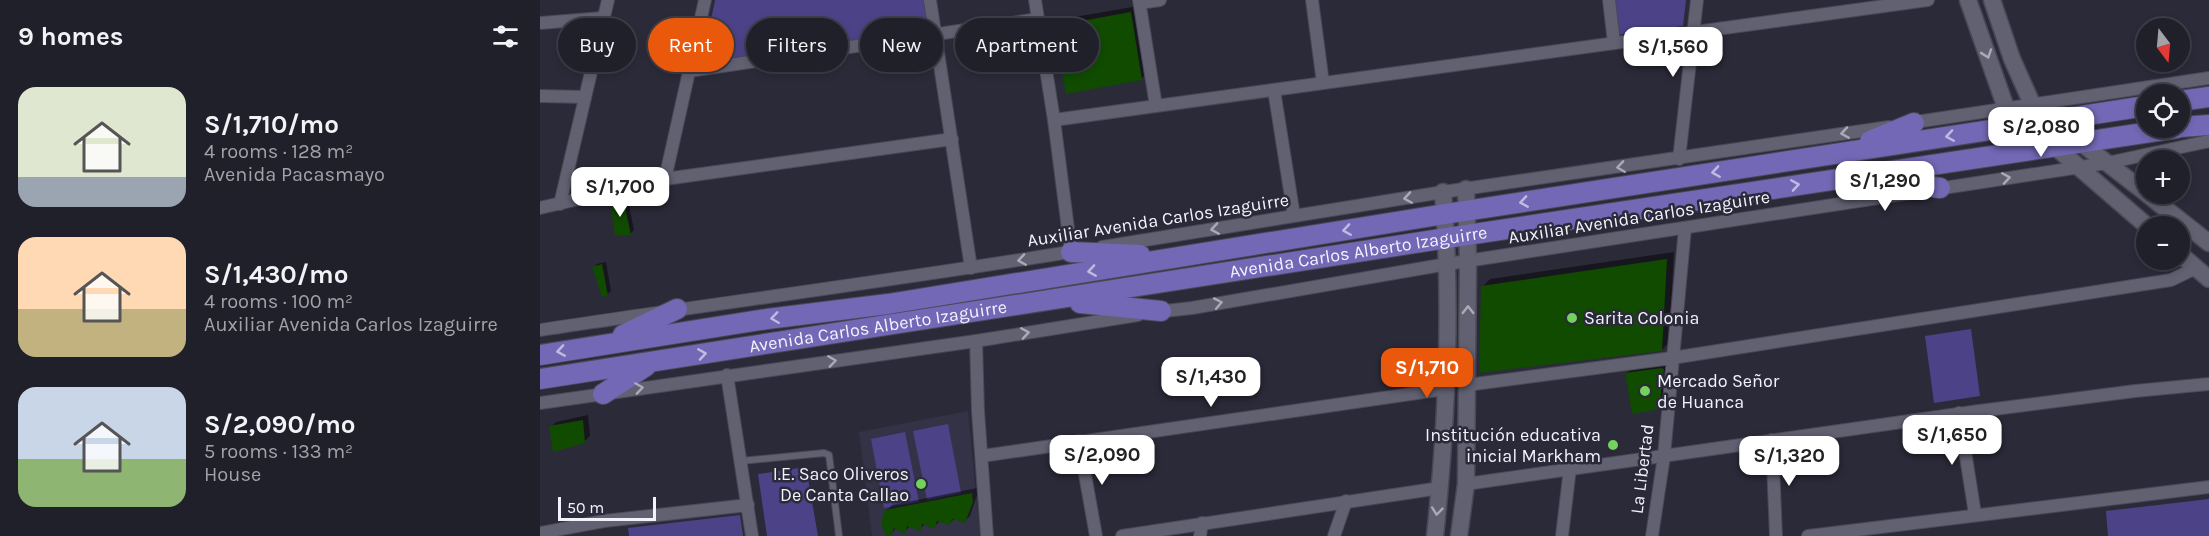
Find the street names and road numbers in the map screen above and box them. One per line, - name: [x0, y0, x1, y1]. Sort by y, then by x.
- street label: Auxiliar Avenida Carlos Izaguirre: [1507, 185, 1771, 249]
- street label: Auxiliar Avenida Carlos Izaguirre: [1026, 188, 1290, 252]
- street label: Avenida Carlos Alberto Izaguirre: [1228, 221, 1489, 283]
- street label: Avenida Carlos Alberto Izaguirre: [748, 296, 1008, 357]
- street label: La Libertad: [1626, 423, 1658, 515]

